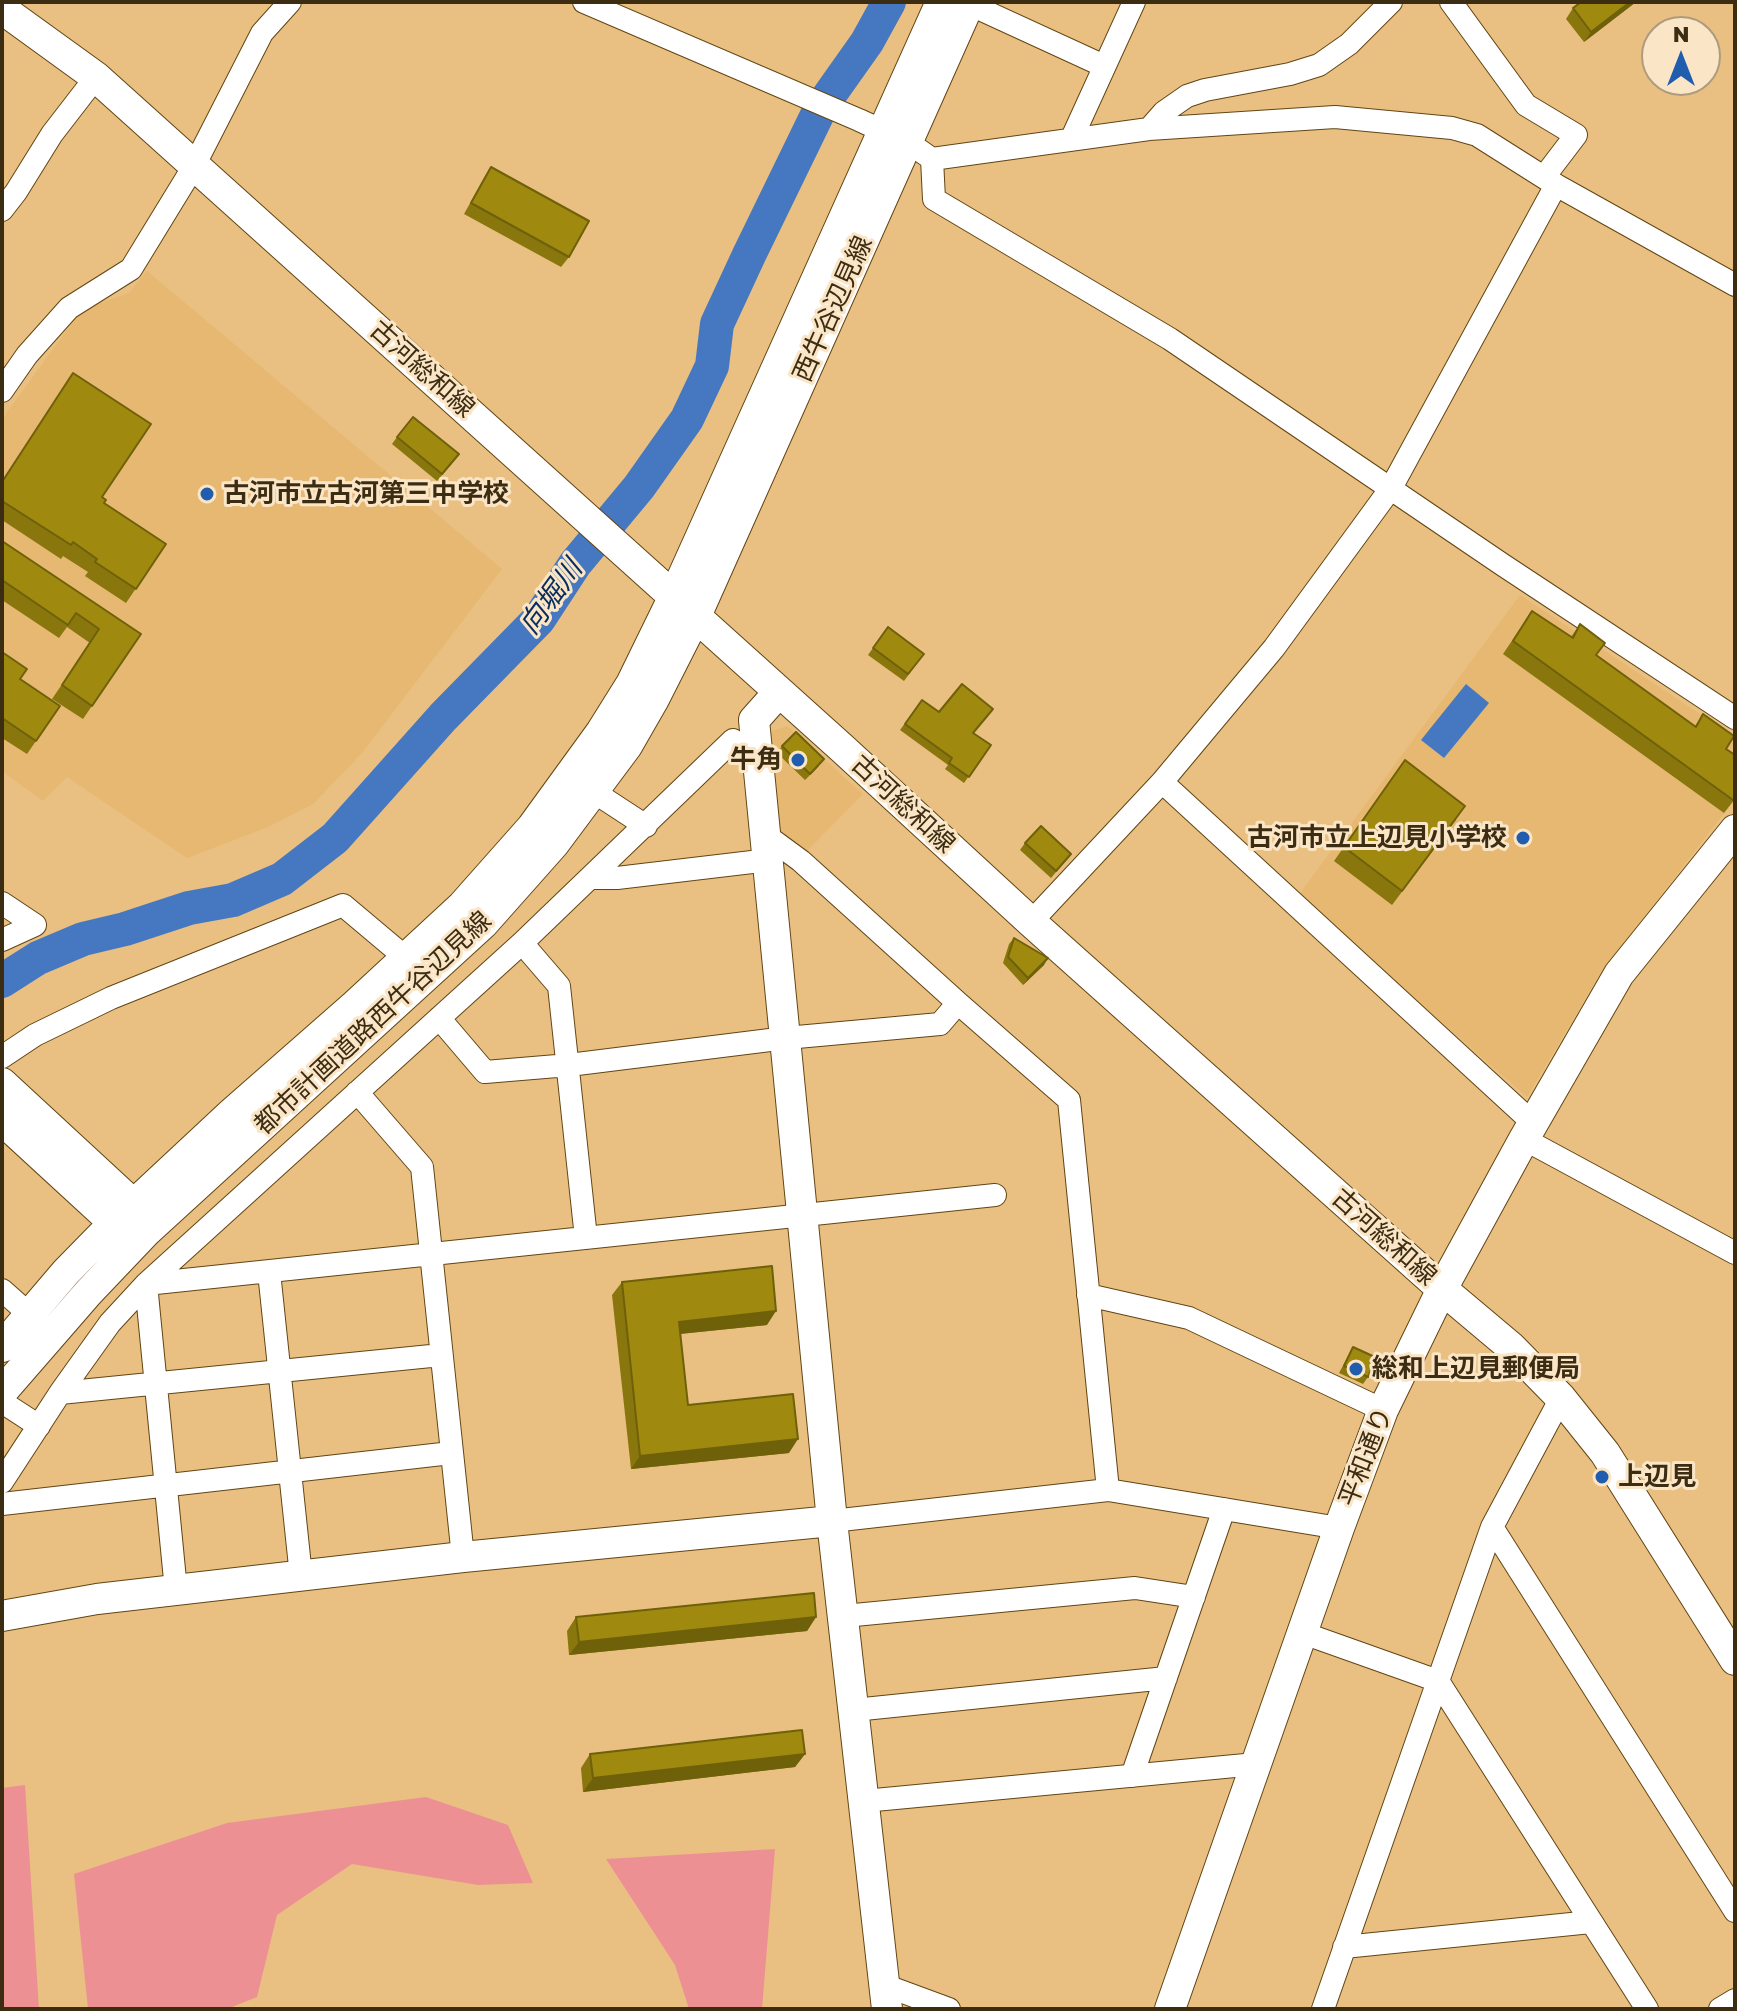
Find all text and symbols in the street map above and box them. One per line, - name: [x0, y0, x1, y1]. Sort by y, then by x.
- north arrow: [1641, 16, 1721, 96]
- text: N: [1673, 20, 1689, 47]
- street label: 西牛谷辺見線: [787, 231, 879, 387]
- street label: 古河総和線: [363, 314, 481, 424]
- place label: 古河市立古河第三中学校: [223, 478, 509, 510]
- marker: 古河市立古河第三中学校: [198, 485, 216, 503]
- water label: 向堀川: [513, 553, 589, 641]
- place label: 牛角: [730, 744, 782, 776]
- street label: 古河総和線: [845, 748, 961, 860]
- marker: 牛角: [789, 751, 807, 769]
- place label: 古河市立上辺見小学校: [1247, 822, 1507, 854]
- marker: 古河市立上辺見小学校: [1514, 829, 1532, 847]
- street label: 都市計画道路西牛谷辺見線: [248, 905, 498, 1141]
- street label: 古河総和線: [1325, 1182, 1443, 1292]
- place label: 総和上辺見郵便局: [1372, 1353, 1580, 1385]
- marker: 総和上辺見郵便局: [1347, 1360, 1365, 1378]
- street label: 平和通り: [1333, 1403, 1399, 1511]
- place label: 上辺見: [1618, 1461, 1696, 1493]
- marker: 上辺見: [1593, 1468, 1611, 1486]

